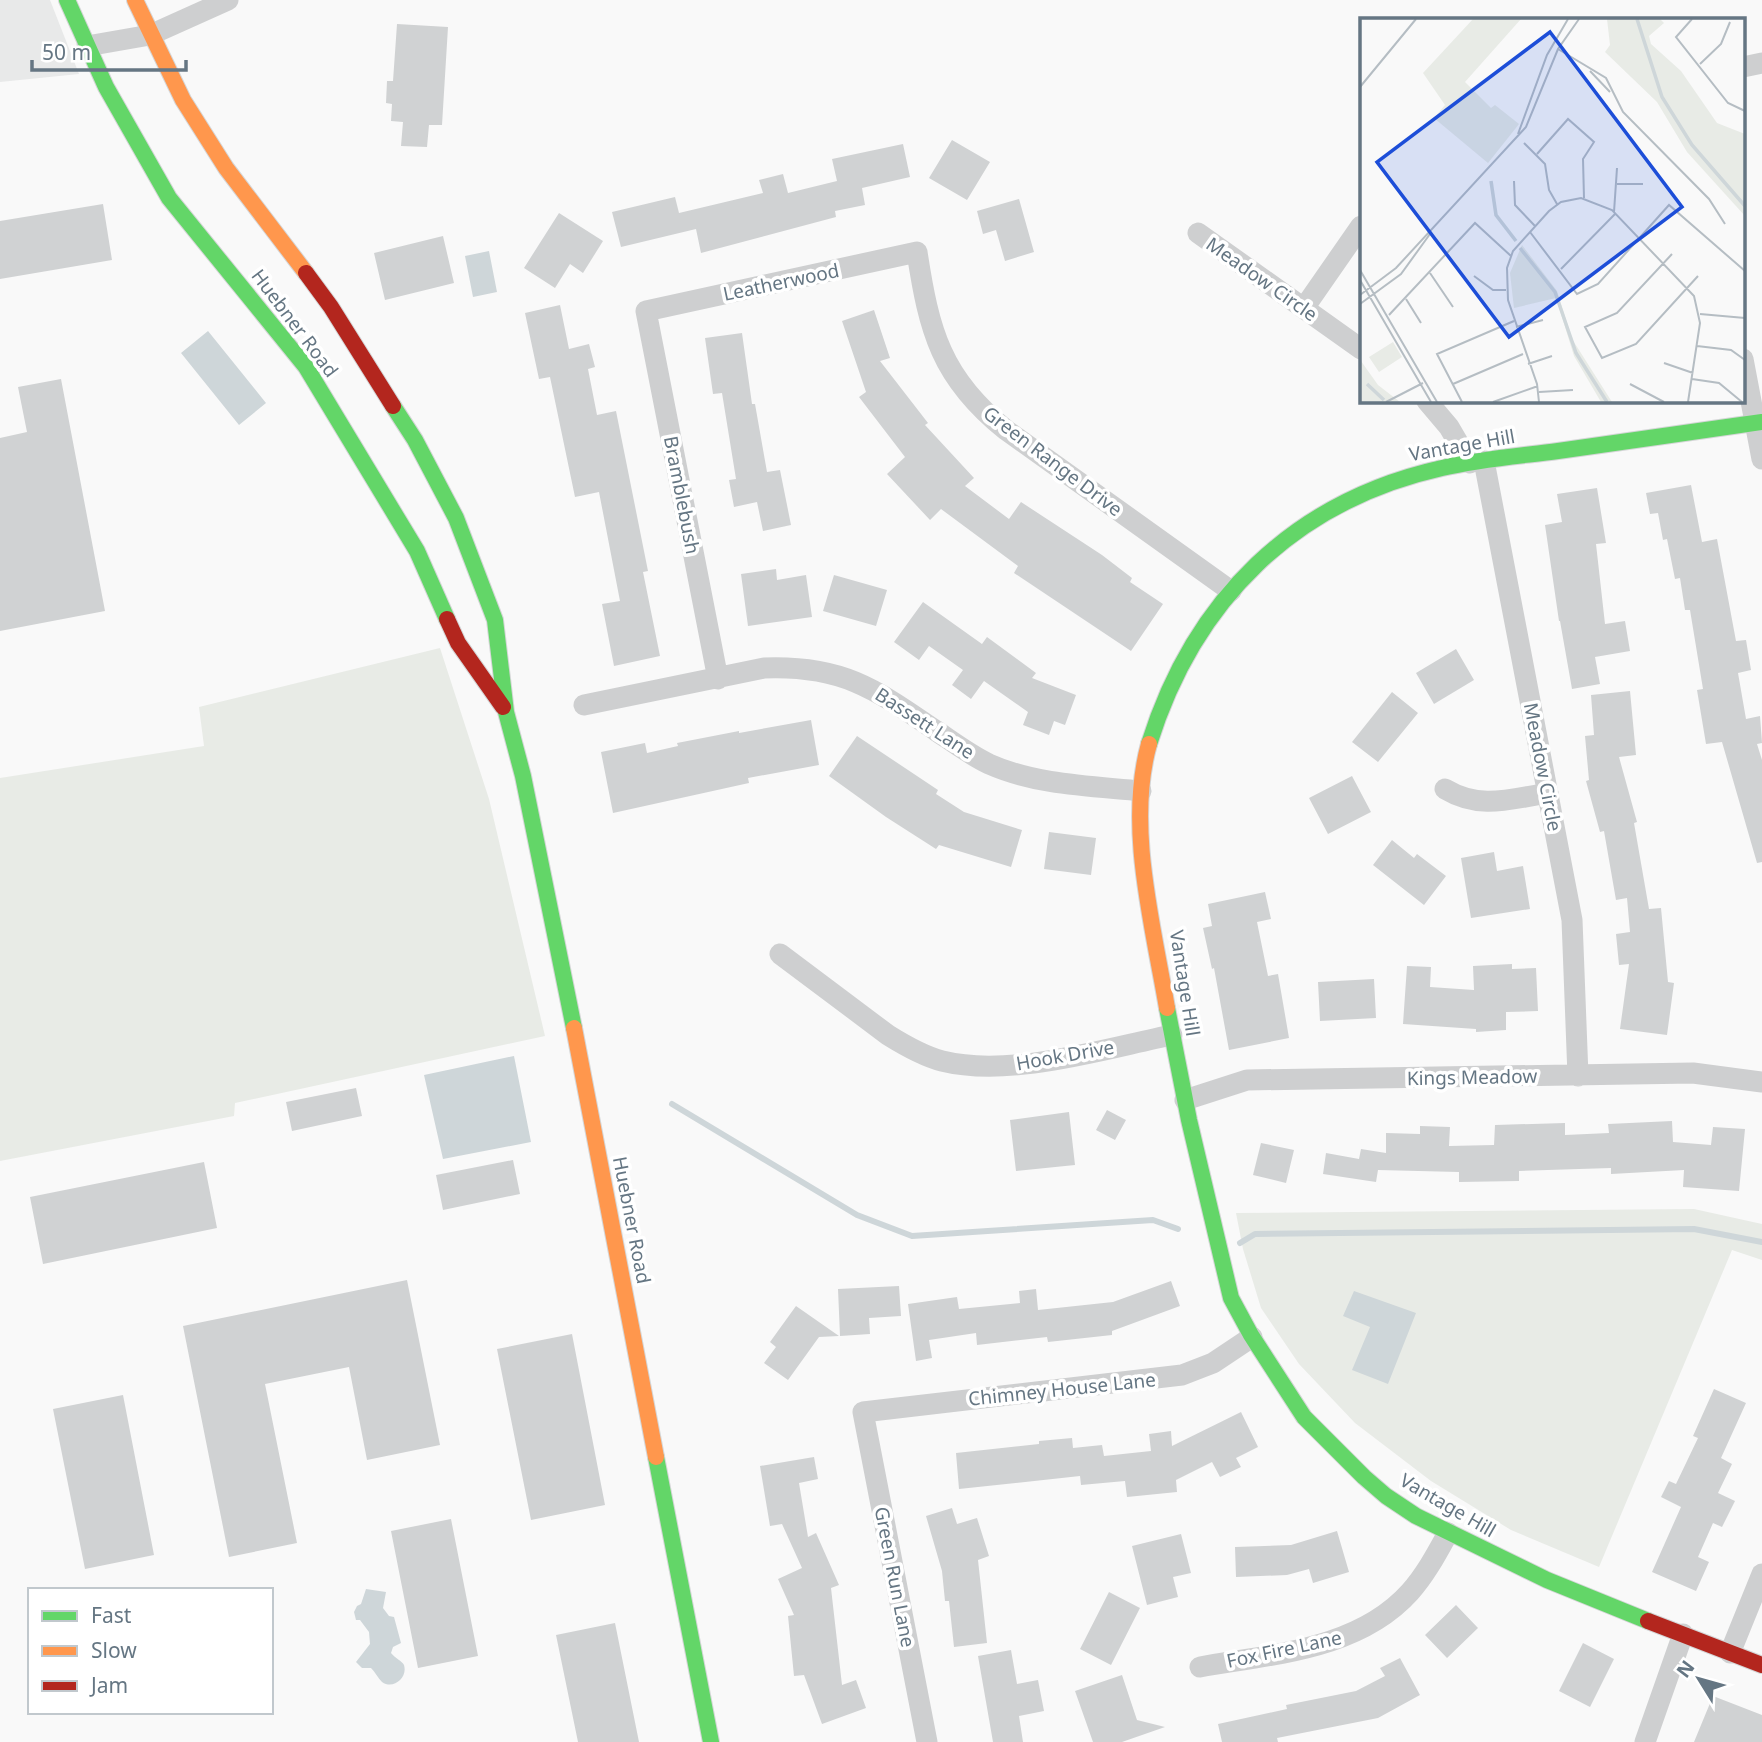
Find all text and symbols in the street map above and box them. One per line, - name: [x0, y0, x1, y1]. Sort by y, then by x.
- inset map: [1360, 18, 1744, 402]
- scale bar: [32, 28, 186, 72]
- text: 50 m: [42, 38, 91, 66]
- street label: Meadow Circle: [1201, 231, 1323, 327]
- street label: Leatherwood: [721, 257, 841, 307]
- street label: Huebner Road: [246, 264, 344, 382]
- street label: Green Range Drive: [978, 400, 1128, 522]
- street label: Vantage Hill: [1407, 423, 1517, 467]
- street label: Bramblebush: [658, 434, 706, 556]
- street label: Bassett Lane: [870, 681, 980, 765]
- street label: Meadow Circle: [1518, 701, 1568, 833]
- street label: Vantage Hill: [1164, 928, 1206, 1038]
- street label: Hook Drive: [1014, 1034, 1116, 1076]
- street label: Kings Meadow: [1407, 1063, 1538, 1091]
- street label: Huebner Road: [607, 1154, 657, 1286]
- street label: Chimney House Lane: [967, 1366, 1157, 1412]
- street label: Vantage Hill: [1395, 1467, 1501, 1543]
- street label: Green Run Lane: [869, 1504, 921, 1650]
- legend: [28, 1588, 273, 1714]
- text: Fast: [91, 1601, 132, 1629]
- street label: Fox Fire Lane: [1224, 1624, 1344, 1674]
- text: Slow: [91, 1636, 137, 1664]
- north arrow: [1664, 1644, 1734, 1714]
- text: N: [1670, 1655, 1700, 1683]
- text: Jam: [89, 1671, 128, 1699]

